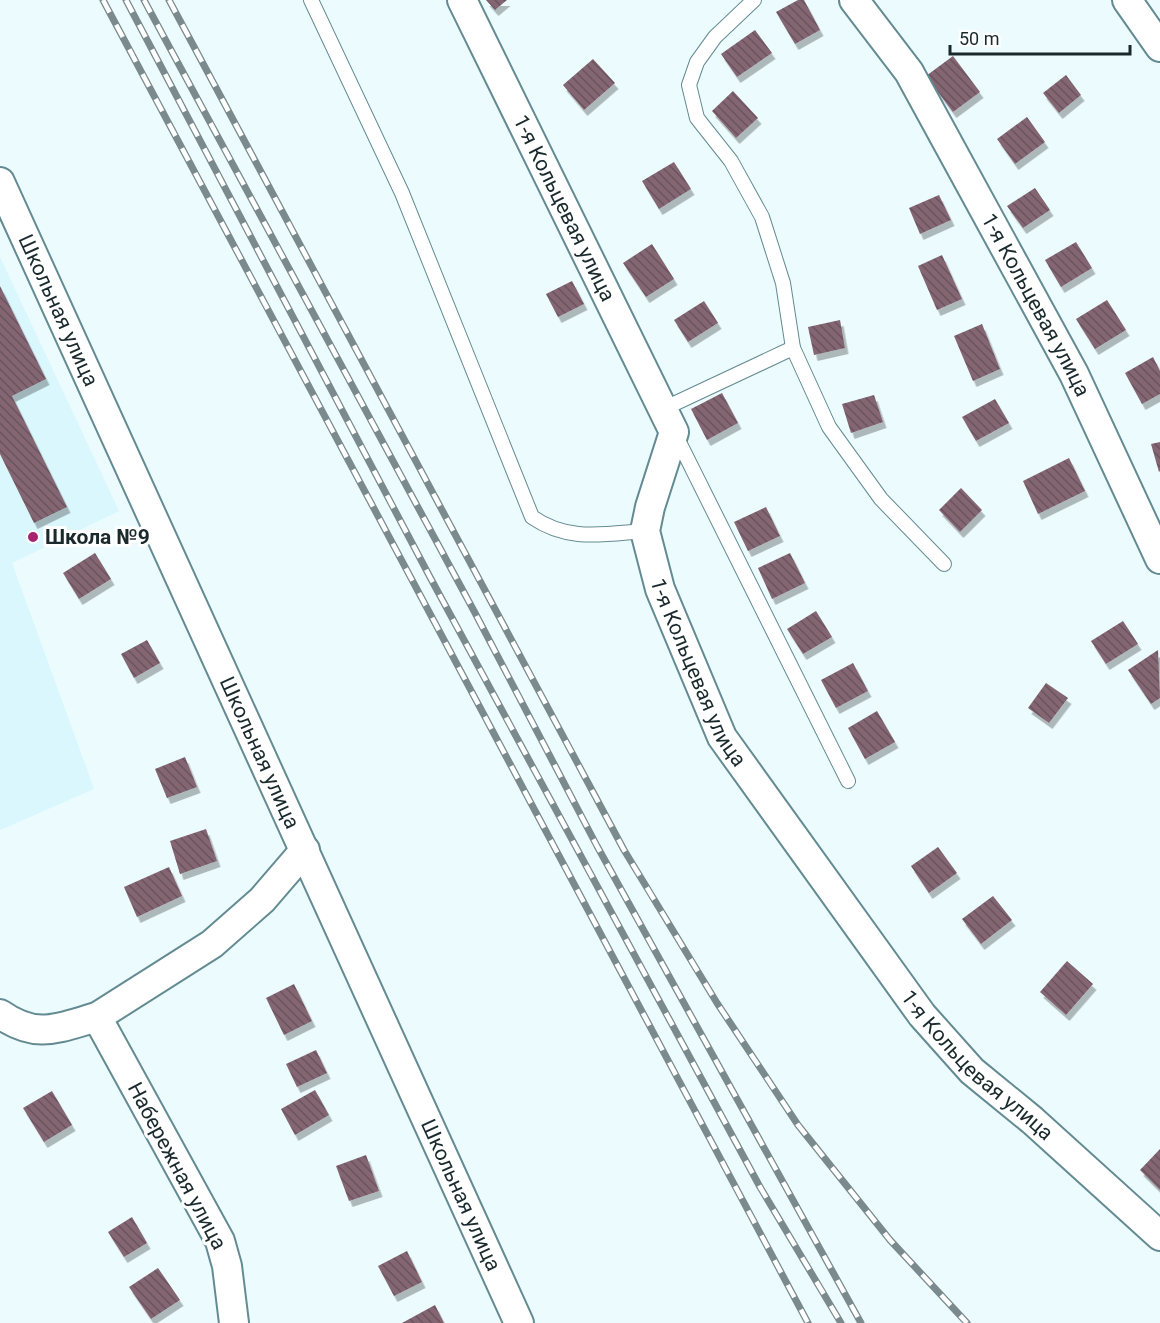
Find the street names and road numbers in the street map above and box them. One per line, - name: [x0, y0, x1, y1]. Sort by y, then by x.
- street label: 1-я Кольцевая улица: [508, 111, 620, 305]
- street label: 1-я Кольцевая улица: [977, 209, 1095, 400]
- street label: Школьная улица: [13, 231, 103, 390]
- street label: 1-я Кольцевая улица: [646, 576, 751, 771]
- street label: Школьная улица: [215, 673, 305, 832]
- street label: 1-я Кольцевая улица: [896, 986, 1058, 1145]
- street label: Набережная улица: [123, 1078, 231, 1254]
- street label: Школьная улица: [416, 1115, 506, 1275]

